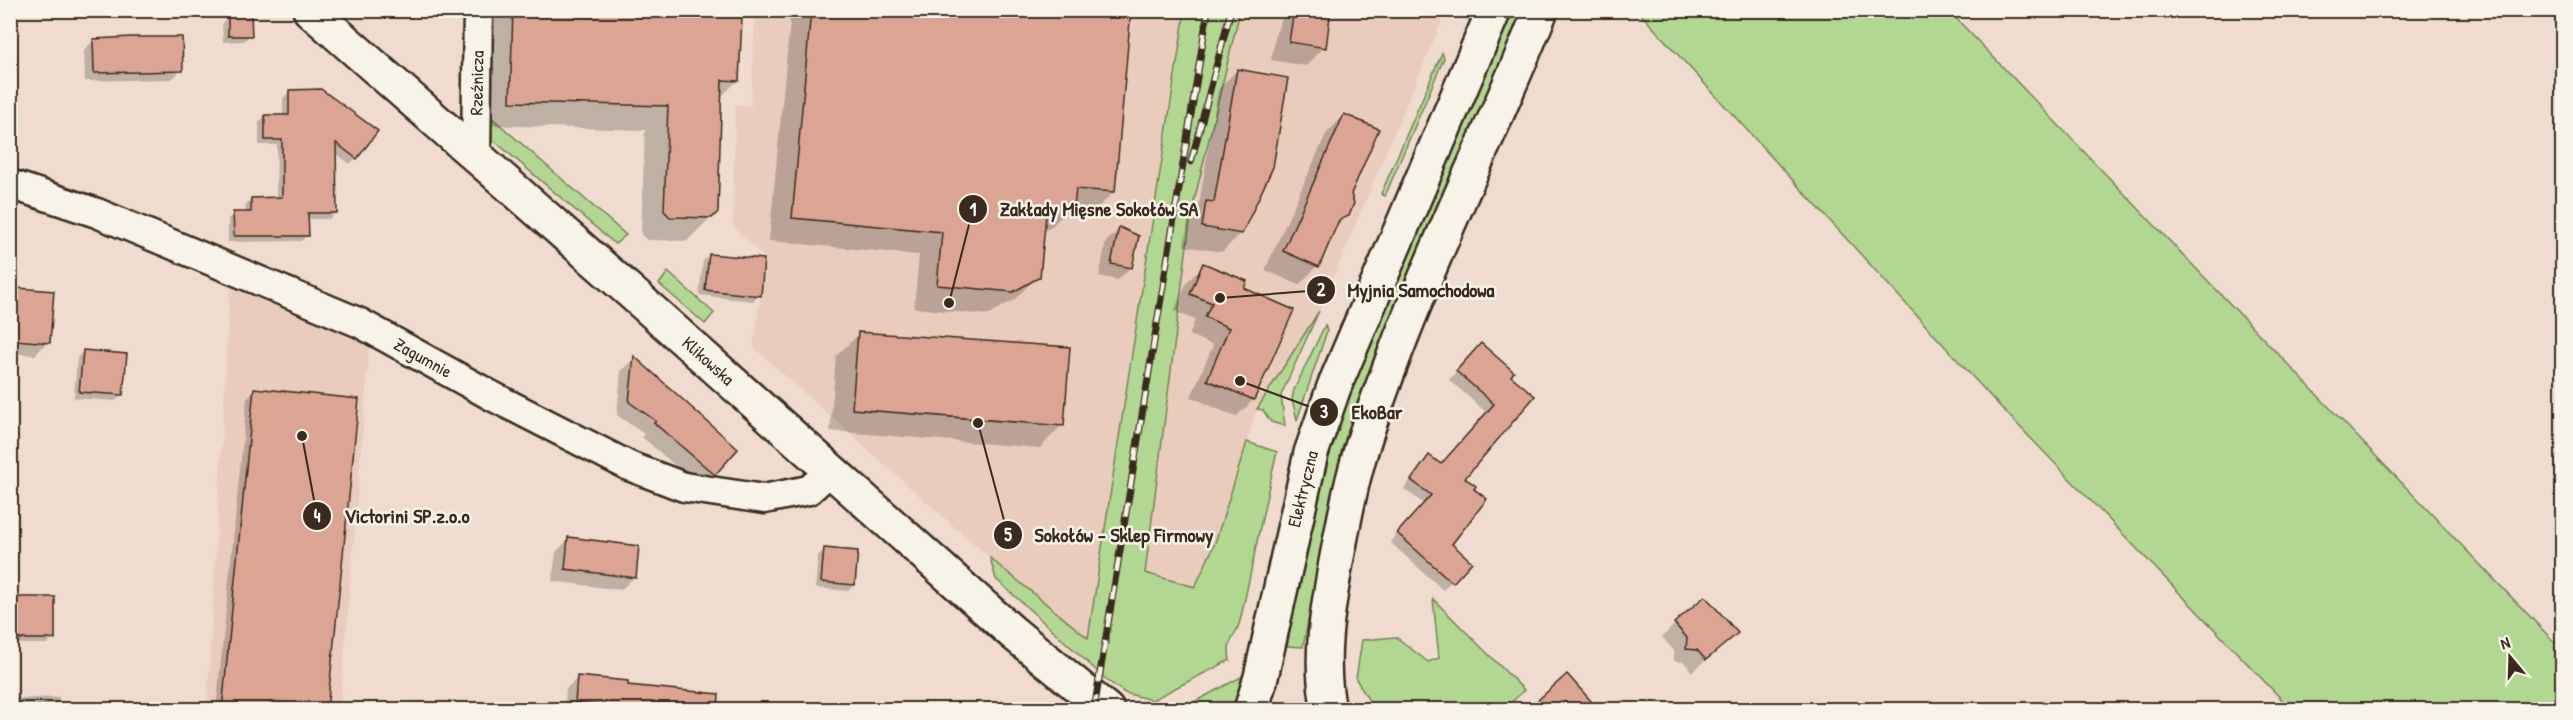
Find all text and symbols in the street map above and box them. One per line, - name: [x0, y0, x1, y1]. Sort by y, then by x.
- street label: Rzeźnicza: [463, 50, 490, 116]
- callout: Zakłady Mięsne Sokołów SA: [958, 190, 1210, 228]
- text: Zakłady Mięsne Sokołów SA: [1000, 195, 1198, 223]
- text: 1: [970, 197, 977, 222]
- callout: Myjnia Samochodowa: [1306, 271, 1507, 309]
- text: Myjnia Samochodowa: [1348, 276, 1495, 304]
- text: 2: [1317, 277, 1326, 302]
- street label: Klikowska: [677, 330, 740, 391]
- street label: Zagumnie: [390, 331, 457, 384]
- callout: EkoBar: [1309, 393, 1414, 431]
- text: EkoBar: [1352, 398, 1403, 425]
- text: 3: [1320, 399, 1328, 424]
- street label: Elektryczna: [1281, 448, 1324, 530]
- callout: Victorini SP.z.o.o: [302, 497, 482, 535]
- text: Victorini SP.z.o.o: [344, 502, 470, 529]
- text: 4: [314, 503, 321, 528]
- callout: Sokołów - Sklep Firmowy: [993, 516, 1225, 554]
- text: Sokołów - Sklep Firmowy: [1035, 521, 1214, 549]
- text: 5: [1004, 522, 1012, 547]
- north arrow: [2480, 627, 2540, 687]
- text: N: [2498, 631, 2513, 655]

